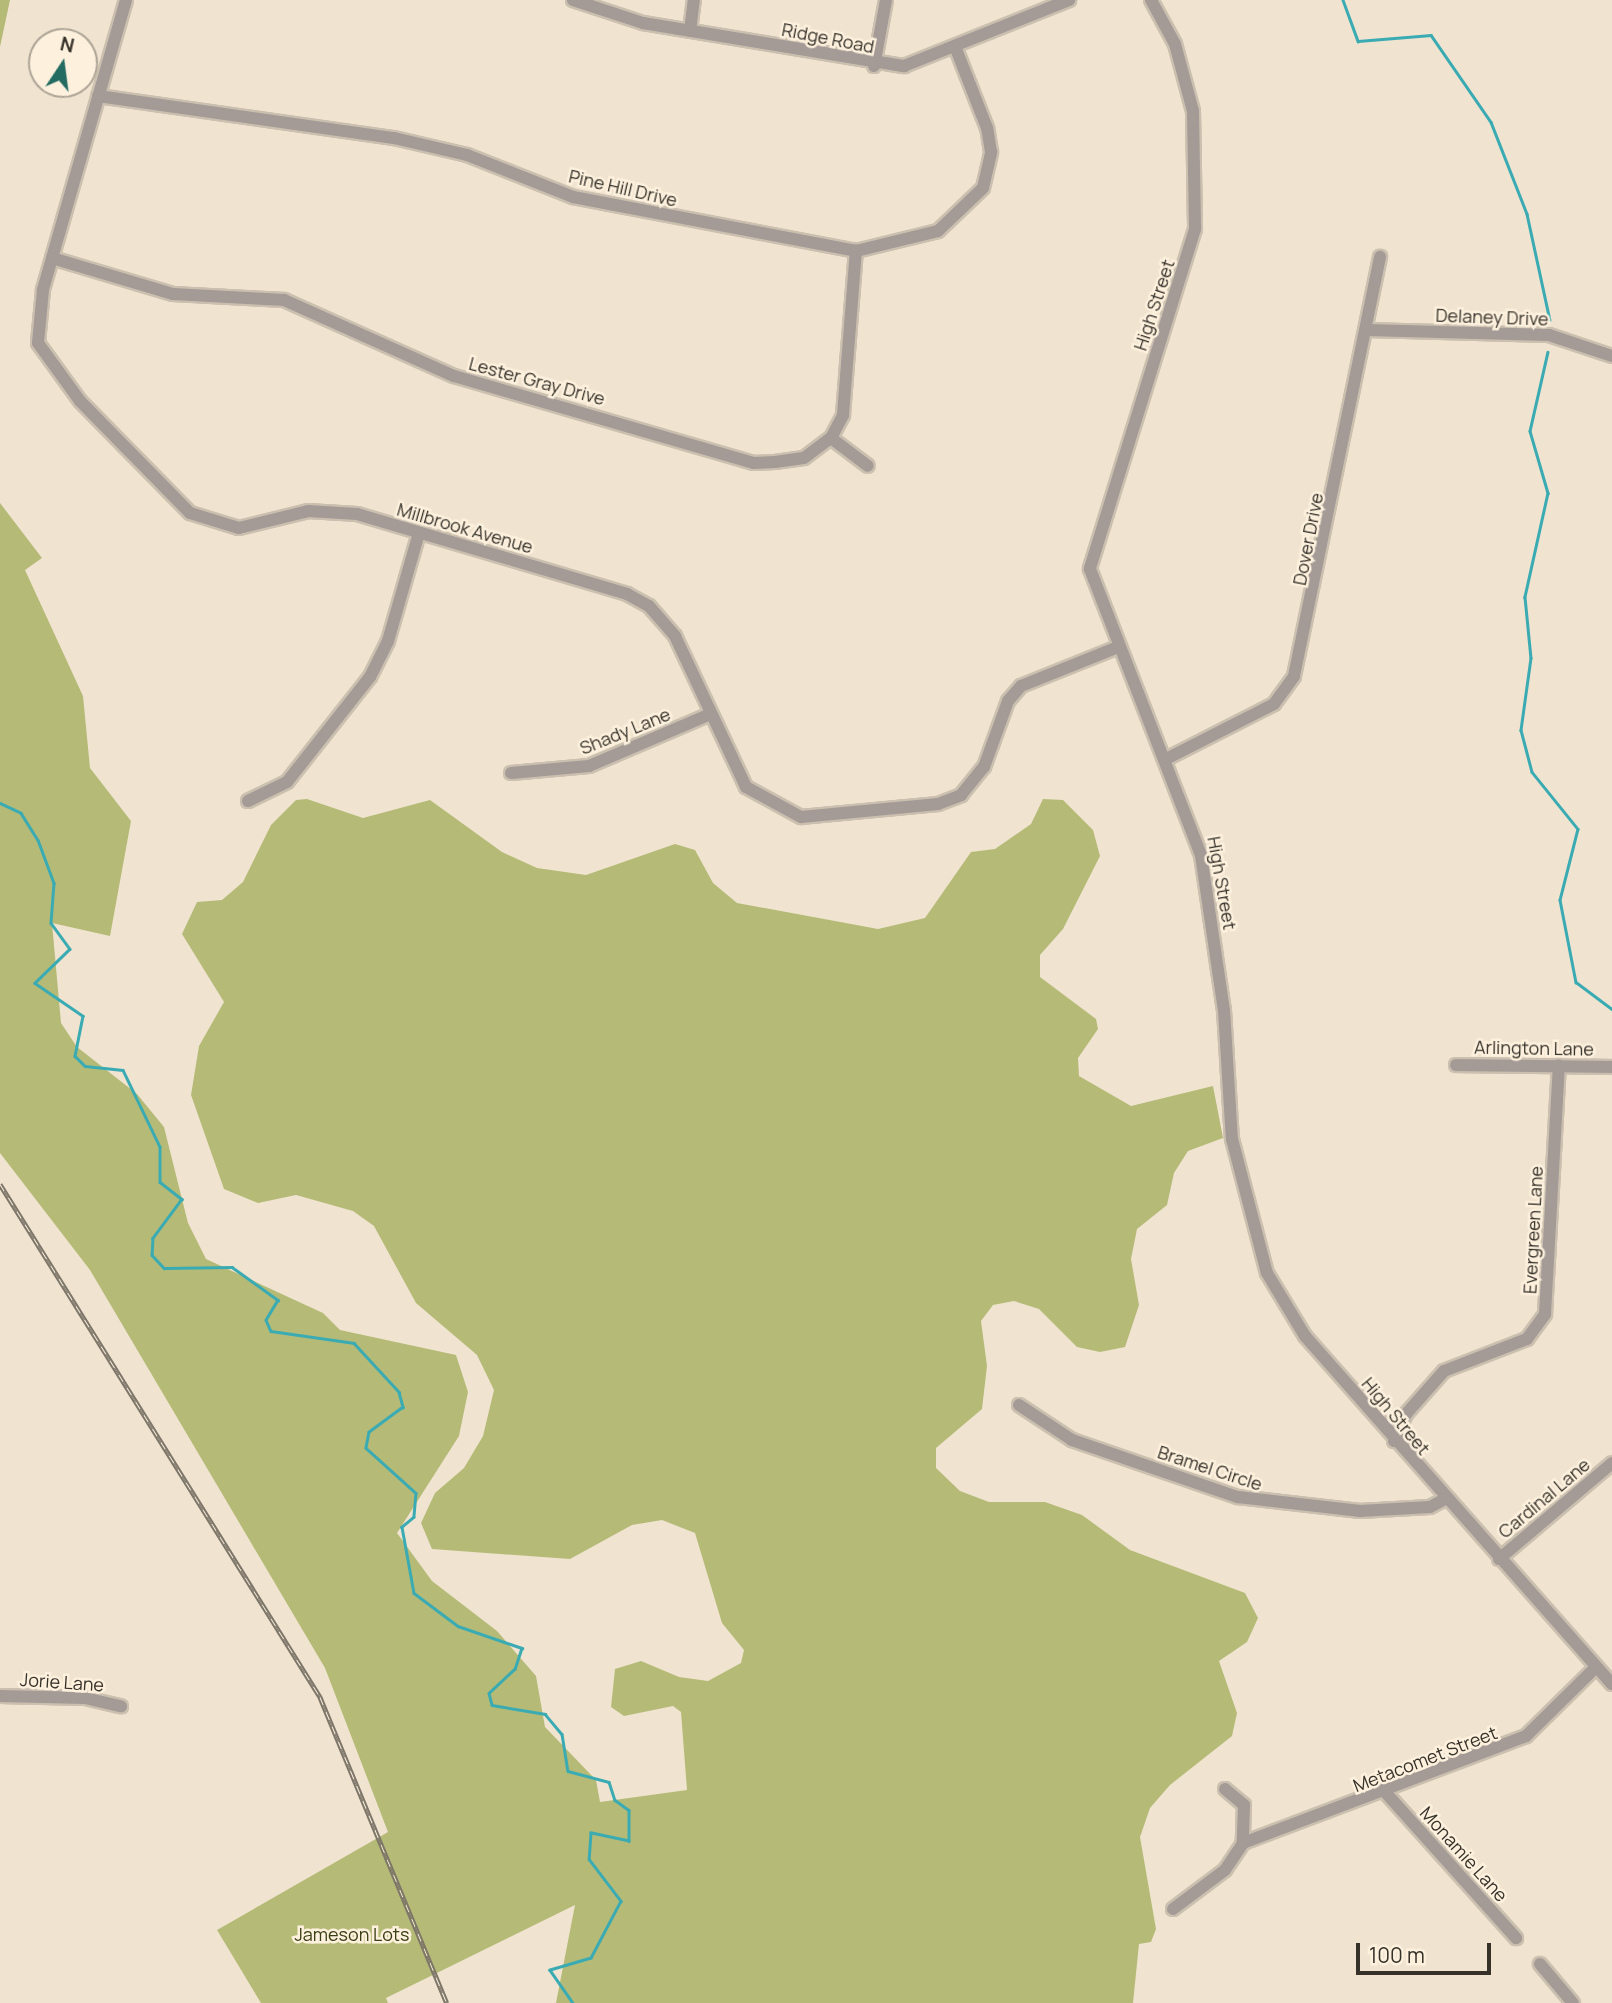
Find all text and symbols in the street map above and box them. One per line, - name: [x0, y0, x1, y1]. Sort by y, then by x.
- street label: Ridge Road: [780, 18, 876, 58]
- north arrow: [28, 28, 98, 98]
- text: N: [58, 30, 77, 59]
- street label: Pine Hill Drive: [567, 165, 679, 211]
- street label: High Street: [1129, 257, 1179, 353]
- street label: Delaney Drive: [1435, 304, 1549, 330]
- street label: Lester Gray Drive: [467, 352, 607, 410]
- street label: Dover Drive: [1288, 491, 1328, 587]
- street label: Millbrook Avenue: [395, 498, 535, 558]
- street label: Shady Lane: [577, 703, 673, 759]
- street label: High Street: [1203, 835, 1241, 931]
- street label: Arlington Lane: [1474, 1036, 1594, 1060]
- street label: Evergreen Lane: [1519, 1165, 1547, 1295]
- street label: High Street: [1357, 1373, 1435, 1459]
- street label: Bramel Circle: [1155, 1441, 1265, 1495]
- street label: Cardinal Lane: [1494, 1453, 1594, 1543]
- street label: Jorie Lane: [19, 1668, 105, 1696]
- street label: Metacomet Street: [1350, 1722, 1500, 1796]
- street label: Monamie Lane: [1416, 1802, 1512, 1906]
- park label: Jameson Lots: [295, 1923, 409, 1945]
- scale bar: [1360, 1930, 1495, 1974]
- text: 100 m: [1369, 1941, 1425, 1969]

